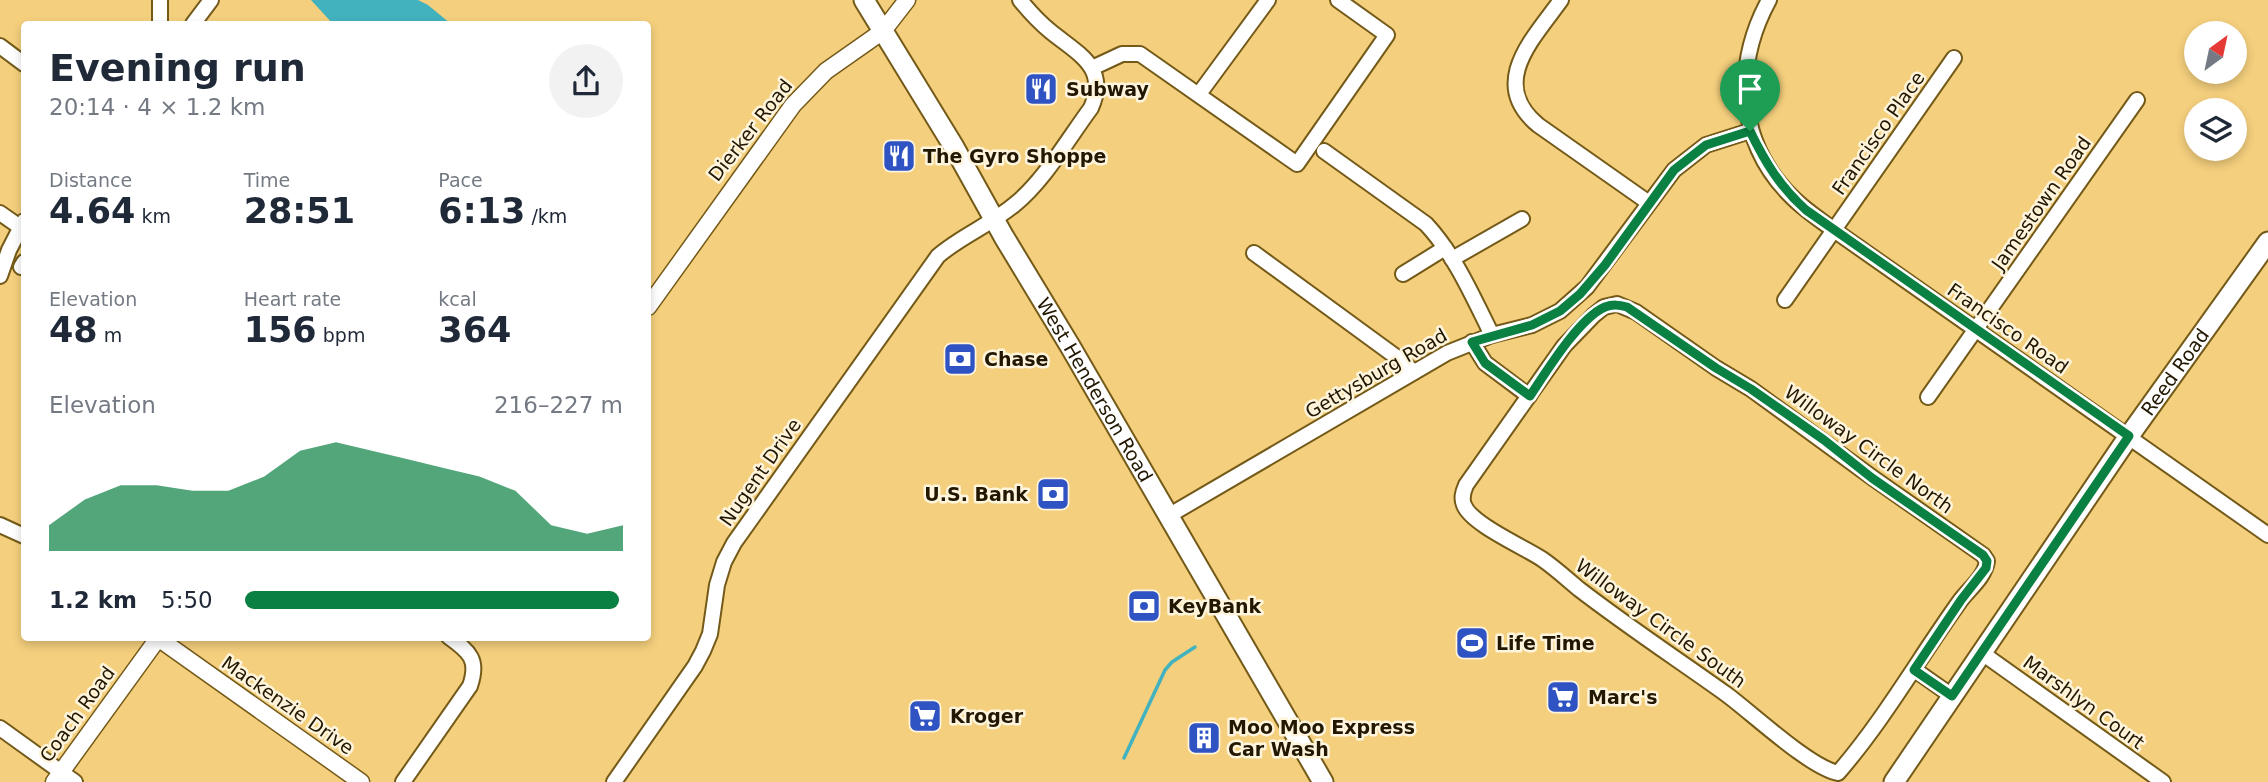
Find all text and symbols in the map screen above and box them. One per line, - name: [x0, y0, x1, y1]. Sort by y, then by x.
- north arrow: [2184, 21, 2247, 84]
- map controls: [2184, 21, 2247, 161]
- button: share: [549, 44, 623, 118]
- text: Evening run: [49, 46, 306, 90]
- pin: [1720, 59, 1780, 131]
- street label: Francisco Place: [1827, 67, 1929, 199]
- restaurant icon: Subway: [1022, 70, 1060, 108]
- icon: arrive: [1731, 70, 1769, 108]
- street label: Dierker Road: [703, 75, 797, 185]
- place label: Subway: [1066, 78, 1150, 100]
- text: 20:14 · 4 × 1.2 km: [49, 94, 265, 120]
- button: layers: [2184, 98, 2247, 161]
- street label: Jamestown Road: [1986, 132, 2095, 275]
- restaurant icon: The Gyro Shoppe: [880, 137, 918, 175]
- place label: The Gyro Shoppe: [923, 145, 1106, 167]
- text: Distance: [49, 169, 132, 191]
- text: Time: [244, 169, 290, 191]
- text: Pace: [438, 169, 483, 191]
- text: 4.64: [49, 191, 135, 231]
- text: 28:51: [244, 191, 355, 231]
- text: 6:13: [438, 191, 525, 231]
- text: km: [135, 205, 171, 227]
- text: /km: [525, 205, 567, 227]
- street label: Francisco Road: [1943, 278, 2073, 378]
- text: Elevation: [49, 288, 137, 310]
- text: Heart rate: [244, 288, 341, 310]
- text: kcal: [438, 288, 477, 310]
- street label: West Henderson Road: [1032, 294, 1157, 486]
- text: 48: [49, 310, 98, 350]
- text: 156: [244, 310, 317, 350]
- text: 364: [438, 310, 511, 350]
- text: m: [98, 324, 122, 346]
- text: bpm: [317, 324, 365, 346]
- street label: Gettysburg Road: [1301, 324, 1451, 422]
- street label: Reed Road: [2136, 324, 2213, 420]
- bank icon: Chase: [941, 340, 979, 378]
- place label: Chase: [984, 348, 1049, 370]
- street label: Willoway Circle North: [1780, 380, 1958, 518]
- text: Elevation: [49, 392, 156, 418]
- text: 216–227 m: [494, 392, 623, 418]
- street label: Nugent Drive: [715, 414, 805, 530]
- bank icon: U.S. Bank: [1034, 475, 1072, 513]
- place label: U.S. Bank: [924, 483, 1028, 505]
- street label: Willoway Circle South: [1572, 554, 1750, 692]
- text: 1.2 km: [49, 587, 137, 613]
- text: 5:50: [161, 587, 213, 613]
- bank icon: KeyBank: [1125, 587, 1163, 625]
- place label: KeyBank: [1168, 595, 1261, 617]
- sports icon: Life Time: [1453, 624, 1491, 662]
- place label: Life Time: [1496, 632, 1595, 654]
- street label: Mackenzie Drive: [218, 651, 358, 759]
- street label: Marshlyn Court: [2019, 651, 2149, 753]
- street label: Coach Road: [35, 662, 119, 766]
- supermarket icon: Marc's: [1544, 678, 1582, 716]
- place label: Marc's: [1588, 686, 1658, 708]
- supermarket icon: Kroger: [906, 697, 944, 735]
- place label: Kroger: [950, 705, 1024, 727]
- place label: Moo Moo Express Car Wash: [1228, 716, 1415, 760]
- building icon: Moo Moo Express Car Wash: [1185, 719, 1223, 757]

